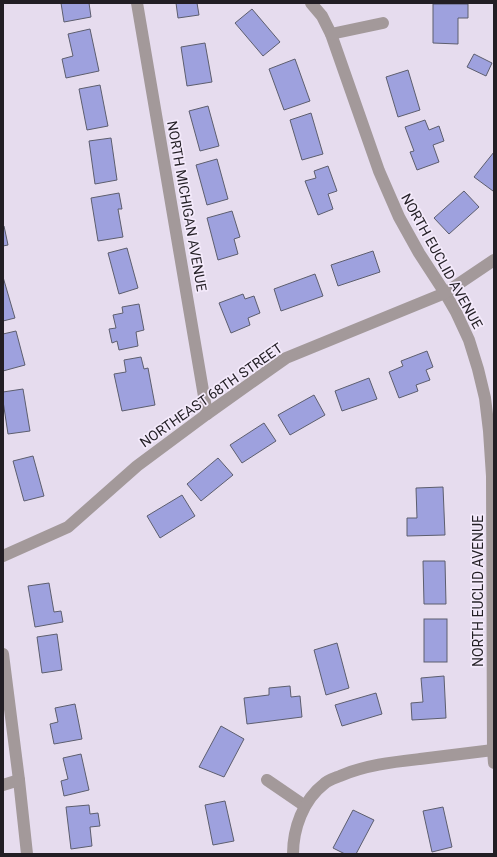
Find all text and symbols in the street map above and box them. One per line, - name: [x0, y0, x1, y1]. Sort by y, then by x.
- street label: NORTH MICHIGAN AVENUE: [164, 119, 210, 293]
- street label: NORTH EUCLID AVENUE: [398, 191, 486, 331]
- street label: NORTHEAST 68TH STREET: [137, 339, 286, 450]
- street label: NORTH EUCLID AVENUE: [470, 515, 486, 667]

